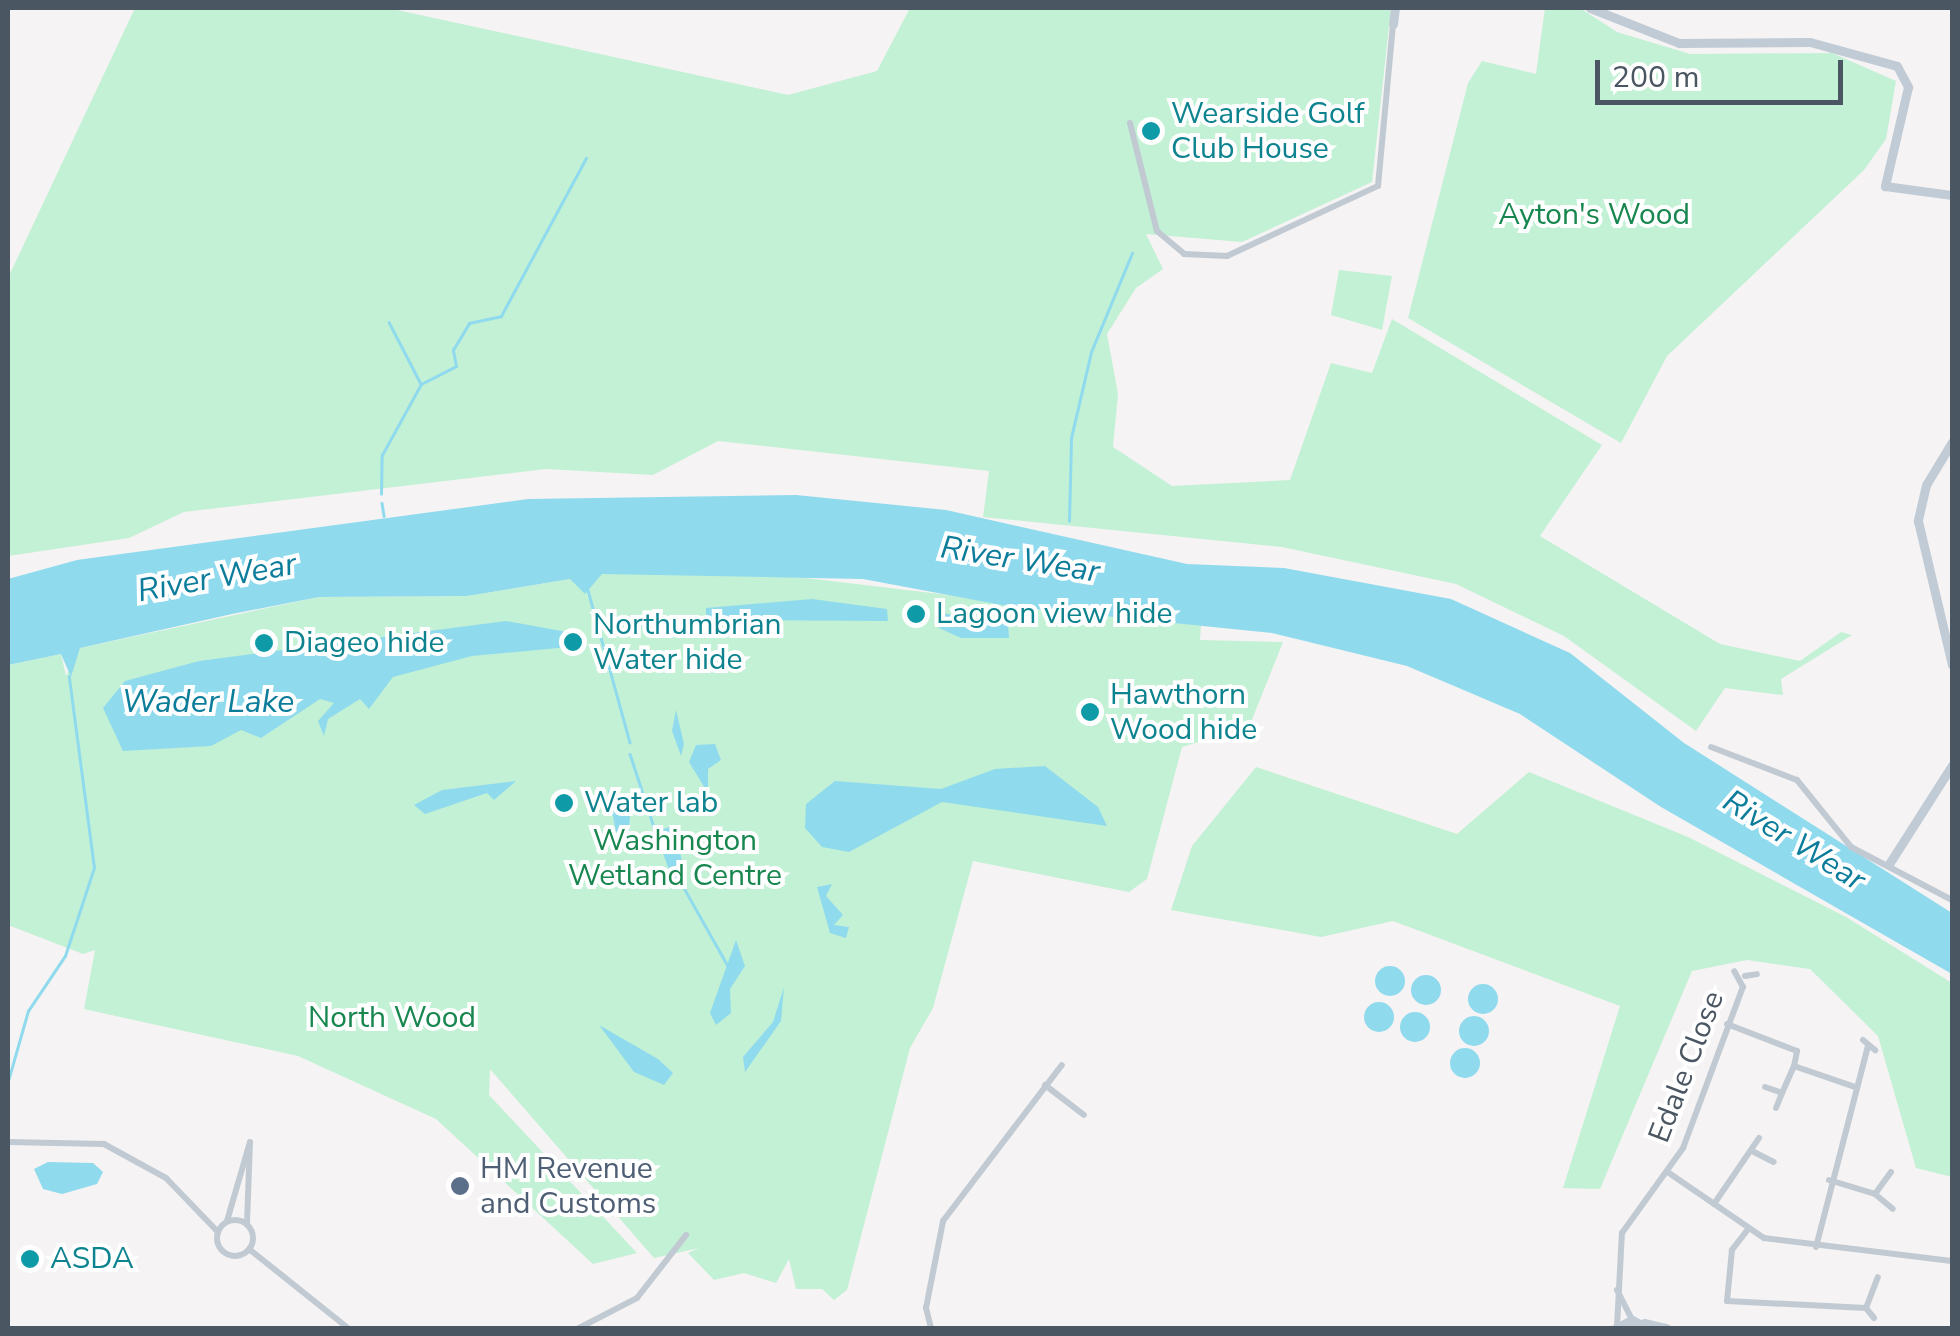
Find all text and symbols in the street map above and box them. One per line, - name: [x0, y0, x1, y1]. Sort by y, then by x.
- scale bar: [1600, 40, 1848, 102]
- text: 200 m: [1612, 57, 1699, 98]
- place label: Wearside Golf Club House: [1171, 96, 1364, 166]
- marker: Wearside Golf Club House: [1140, 120, 1162, 142]
- park label: Ayton's Wood: [1498, 197, 1690, 233]
- water label: River Wear: [938, 528, 1102, 592]
- water label: River Wear: [135, 545, 299, 611]
- place label: Lagoon view hide: [936, 596, 1172, 632]
- marker: Lagoon view hide: [905, 603, 927, 625]
- place label: Northumbrian Water hide: [593, 607, 782, 678]
- place label: Diageo hide: [284, 625, 444, 661]
- marker: Northumbrian Water hide: [562, 631, 584, 653]
- marker: Diageo hide: [253, 632, 275, 654]
- place label: Hawthorn Wood hide: [1110, 677, 1257, 748]
- water label: Wader Lake: [122, 683, 294, 721]
- marker: Hawthorn Wood hide: [1079, 701, 1101, 723]
- water label: River Wear: [1716, 782, 1872, 900]
- place label: Water lab: [584, 785, 718, 821]
- marker: Water lab: [553, 792, 575, 814]
- park label: Washington Wetland Centre: [568, 823, 782, 894]
- street label: Edale Close: [1642, 986, 1732, 1148]
- park label: North Wood: [308, 1000, 476, 1036]
- place label: HM Revenue and Customs: [480, 1151, 656, 1222]
- marker: HM Revenue and Customs: [449, 1175, 471, 1197]
- place label: ASDA: [50, 1241, 134, 1277]
- marker: ASDA: [19, 1248, 41, 1270]

